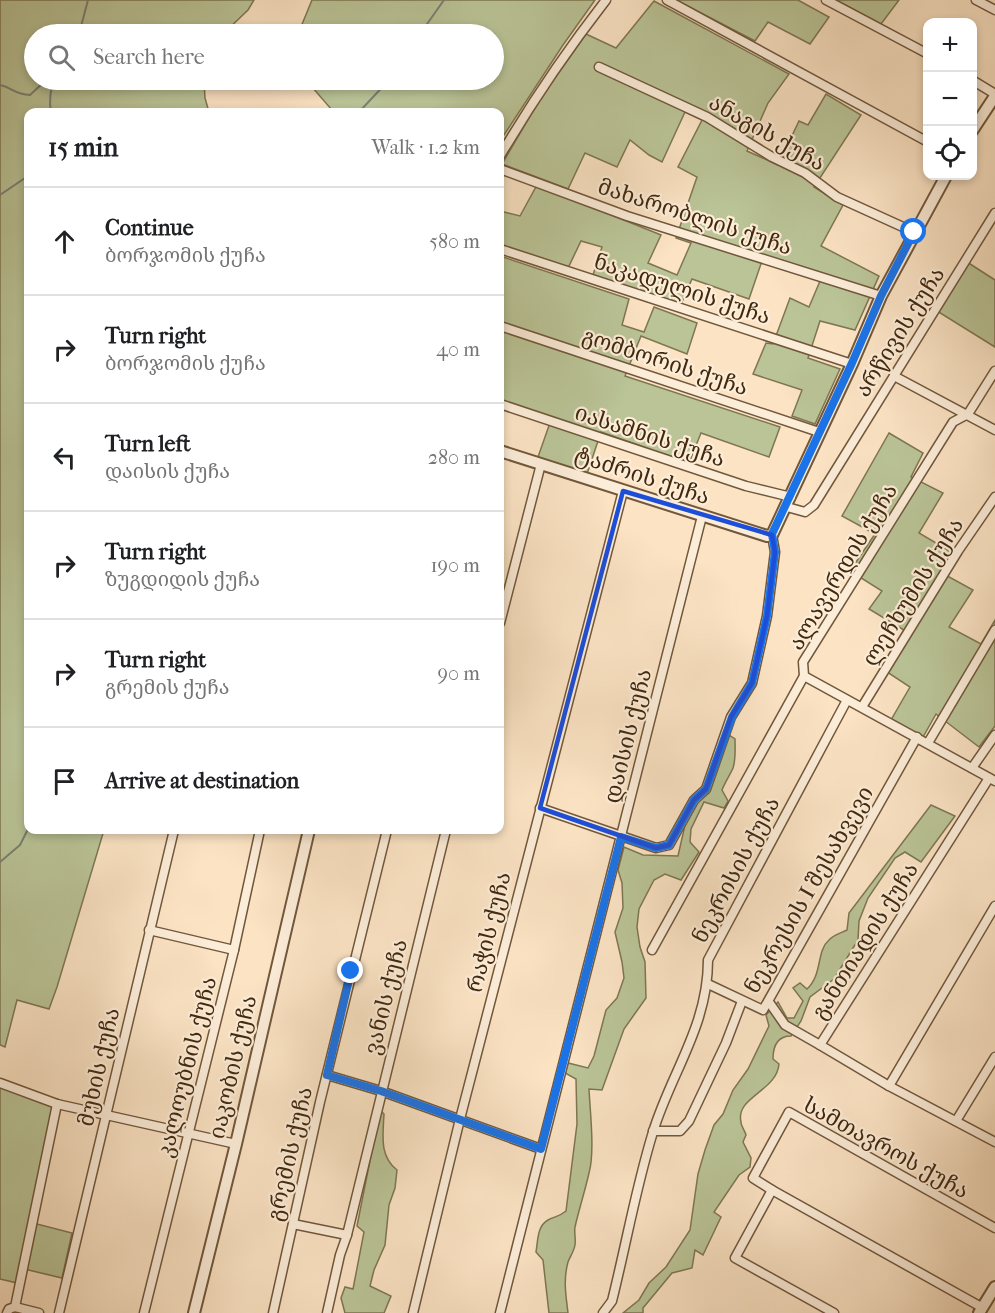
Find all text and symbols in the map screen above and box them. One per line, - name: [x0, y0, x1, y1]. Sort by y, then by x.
- map controls: [923, 18, 977, 180]
- button: +: [923, 18, 977, 72]
- search box: [24, 24, 504, 90]
- icon: search: [45, 41, 78, 74]
- text: Search here: [93, 44, 205, 70]
- button: −: [923, 72, 977, 126]
- street label: ანაგის ქუჩა: [704, 89, 830, 177]
- button: locate: [923, 126, 977, 180]
- text: 15 min: [48, 132, 118, 163]
- text: Walk · 1.2 km: [372, 136, 480, 159]
- street label: მახარობლის ქუჩა: [595, 173, 795, 261]
- text: Continue: [105, 215, 194, 241]
- route start: [900, 218, 926, 244]
- icon: ahead: [48, 225, 81, 258]
- text: 580 m: [429, 230, 480, 253]
- text: ბორჯომის ქუჩა: [105, 244, 266, 267]
- street label: ნაკადულის ქუჩა: [590, 248, 774, 330]
- street label: არწივის ქუჩა: [850, 262, 950, 402]
- text: Turn right: [105, 323, 206, 349]
- street label: გომბორის ქუჩა: [579, 323, 751, 401]
- icon: right: [48, 333, 81, 366]
- text: 40 m: [436, 338, 480, 361]
- text: ბორჯომის ქუჩა: [105, 352, 266, 375]
- street label: იასამნის ქუჩა: [572, 400, 728, 472]
- text: Turn left: [105, 431, 191, 457]
- icon: left: [48, 441, 81, 474]
- street label: ტაძრის ქუჩა: [571, 442, 713, 510]
- text: 280 m: [428, 446, 480, 469]
- text: დაისის ქუჩა: [105, 460, 230, 483]
- street label: ალავერდის ქუჩა: [783, 479, 903, 655]
- street label: ლეჩხუმის ქუჩა: [857, 513, 969, 671]
- text: Turn right: [105, 539, 206, 565]
- icon: right: [48, 549, 81, 582]
- text: 190 m: [430, 554, 480, 577]
- text: ზუგდიდის ქუჩა: [105, 568, 260, 591]
- text: Turn right: [105, 647, 206, 673]
- icon: right: [48, 657, 81, 690]
- text: 90 m: [438, 662, 480, 685]
- street label: დაისის ქუჩა: [599, 666, 657, 806]
- text: გრემის ქუჩა: [105, 676, 230, 699]
- icon: arrive: [48, 765, 81, 798]
- text: Arrive at destination: [105, 768, 299, 794]
- street label: ნეკრესის I შესახვევი: [739, 782, 879, 998]
- street label: ნეკრისის ქუჩა: [687, 792, 785, 948]
- street label: განთიადის ქუჩა: [806, 858, 924, 1024]
- street label: რაჭის ქუჩა: [462, 869, 516, 995]
- street label: ვანის ქუჩა: [359, 937, 413, 1057]
- route end: [337, 957, 363, 983]
- street label: კალოუბნის ქუჩა: [152, 974, 222, 1160]
- street label: იაკობის ქუჩა: [204, 993, 262, 1141]
- street label: მუხის ქუჩა: [73, 1005, 125, 1129]
- street label: გრემის ქუჩა: [262, 1084, 318, 1224]
- street label: სამთავროს ქუჩა: [799, 1092, 973, 1204]

